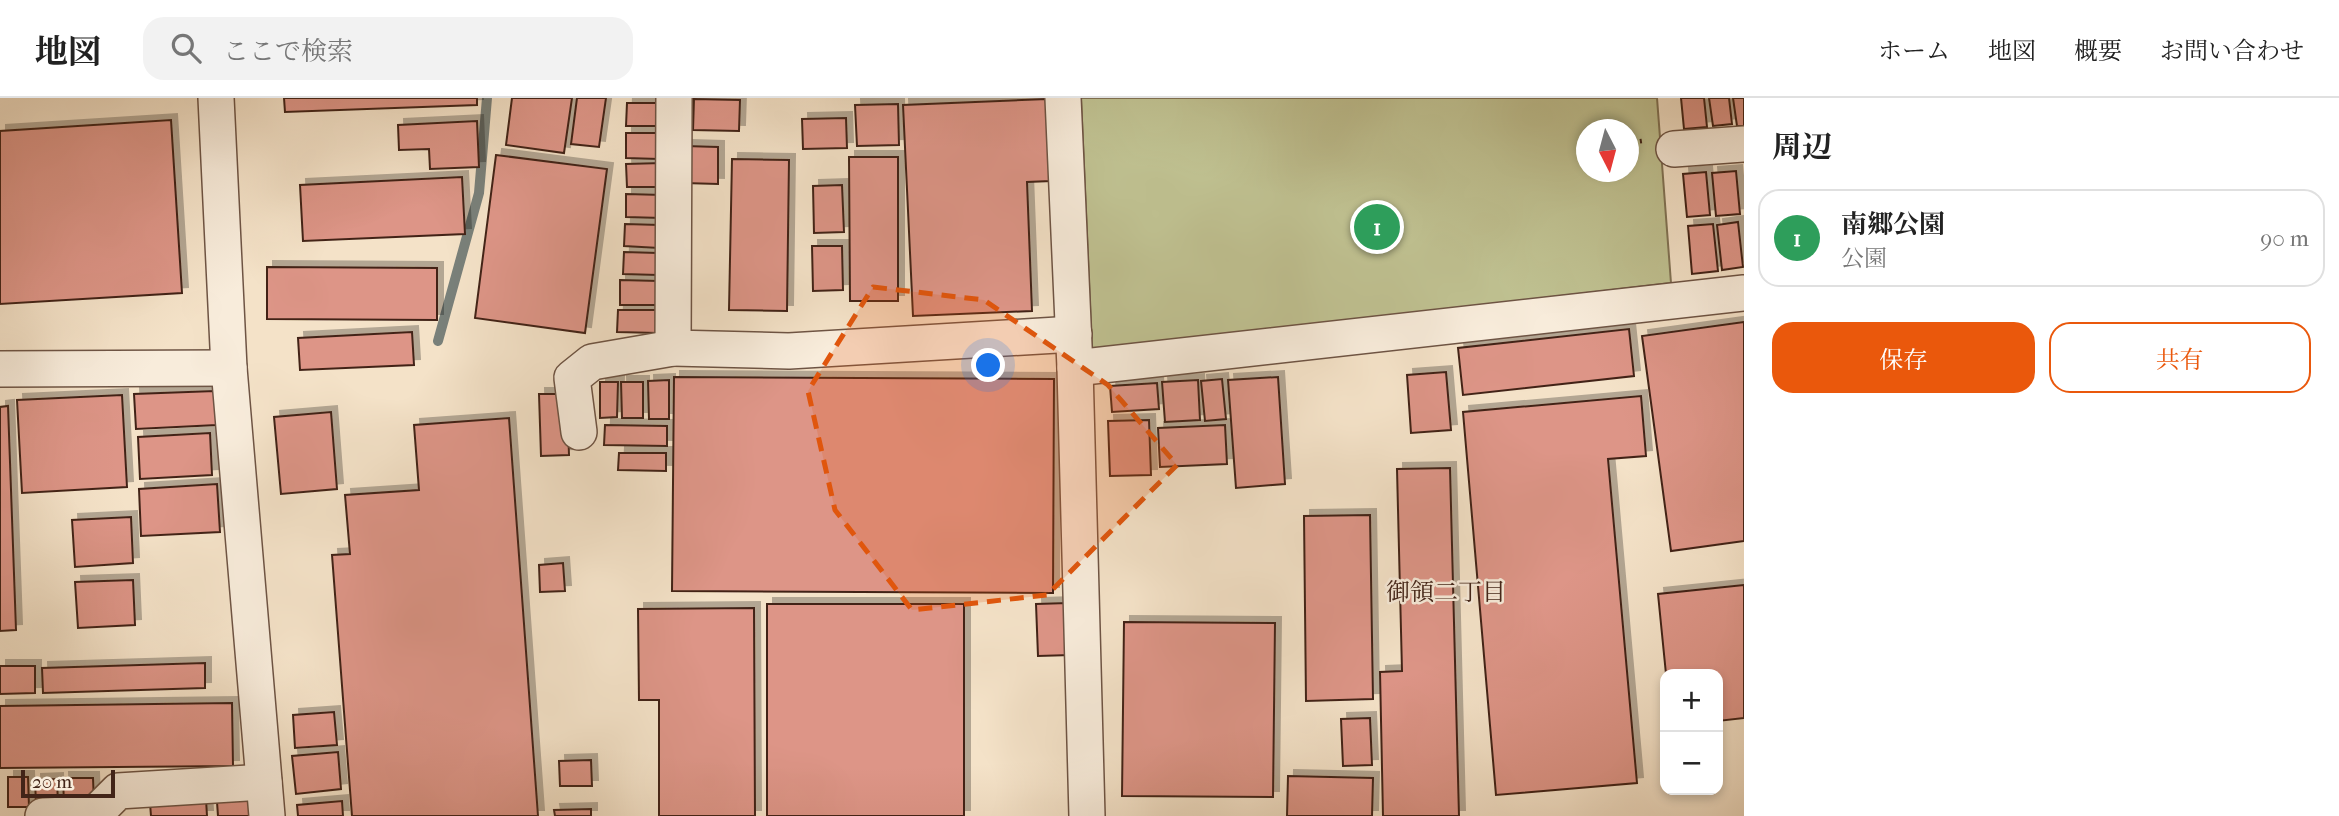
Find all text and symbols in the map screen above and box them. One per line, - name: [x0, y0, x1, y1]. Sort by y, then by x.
- search box: [143, 17, 633, 80]
- icon: search: [167, 29, 205, 67]
- text: 地図: [35, 33, 101, 72]
- text: ここで検索: [223, 36, 353, 67]
- text: ホーム: [1878, 37, 1950, 65]
- text: 地図: [1988, 37, 2036, 65]
- text: 概要: [2074, 37, 2122, 65]
- text: お問い合わせ: [2160, 37, 2304, 65]
- north arrow: [1576, 119, 1639, 182]
- text: 周辺: [1772, 130, 1832, 165]
- pin: 1: [1354, 201, 1400, 253]
- text: 南郷公園: [1841, 209, 1945, 240]
- text: 1: [1793, 225, 1801, 252]
- text: 90 m: [2260, 225, 2309, 252]
- text: 公園: [1841, 245, 1887, 272]
- button: 保存: [1772, 322, 2035, 393]
- button: 共有: [2049, 322, 2311, 393]
- your location: [971, 348, 1005, 382]
- district label: 御領二丁目: [1386, 578, 1506, 606]
- map controls: [1660, 669, 1723, 795]
- button: +: [1660, 669, 1723, 732]
- button: −: [1660, 732, 1723, 795]
- scale bar: [21, 767, 116, 799]
- text: 20 m: [32, 771, 72, 793]

